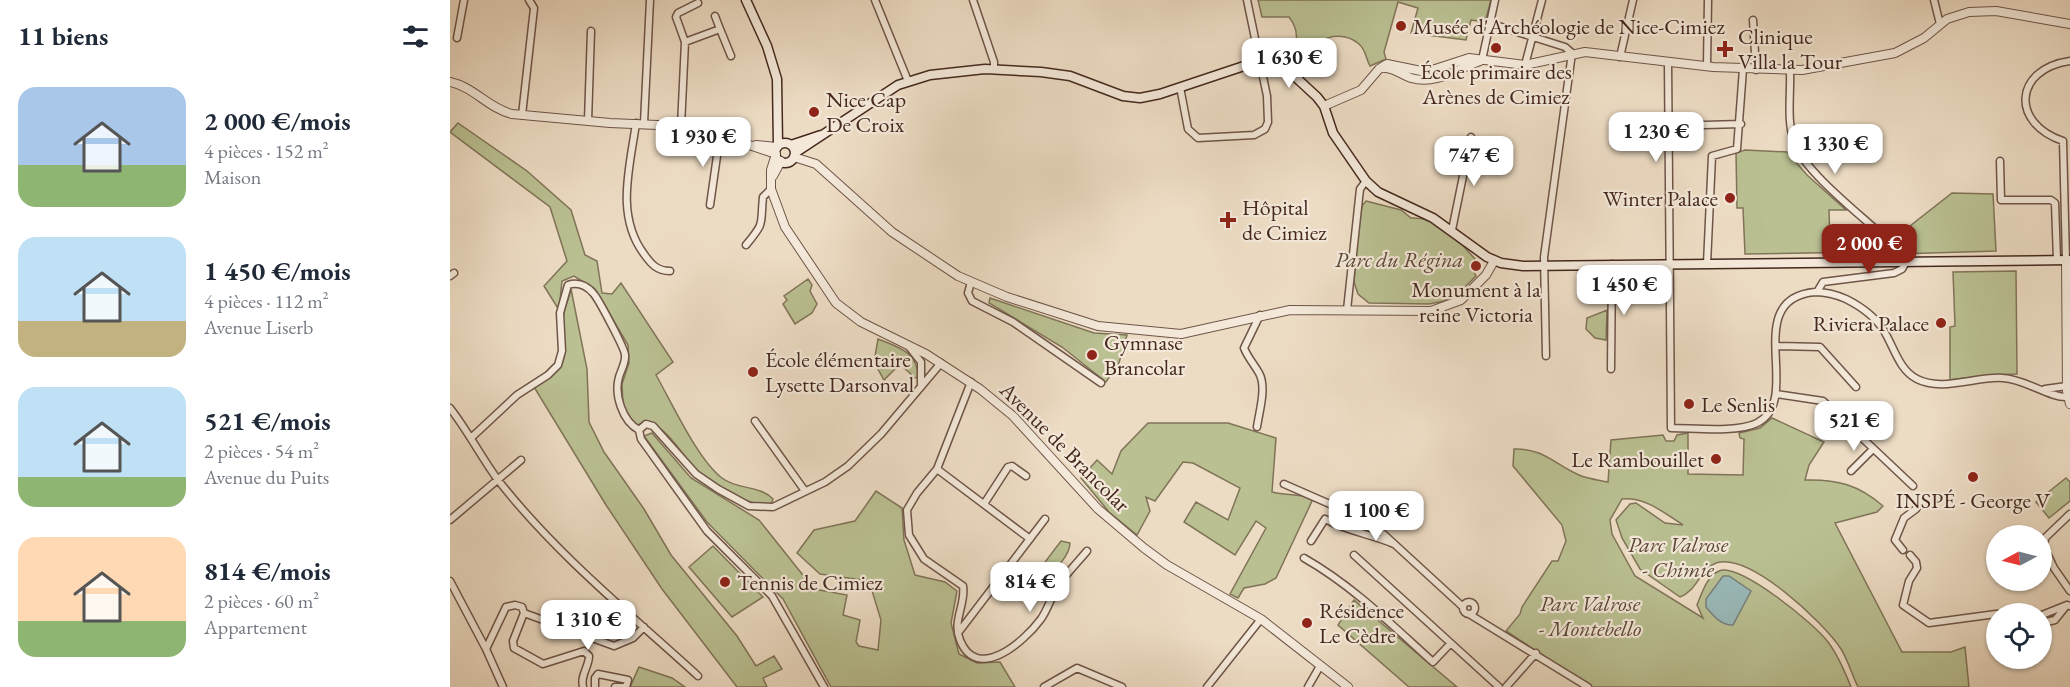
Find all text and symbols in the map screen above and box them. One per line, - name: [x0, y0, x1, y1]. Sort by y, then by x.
- place label: Musée d'Archéologie de Nice-Cimiez: [1413, 12, 1725, 41]
- text: 11 biens: [18, 19, 108, 53]
- marker: Musée d'Archéologie de Nice-Cimiez: [1394, 19, 1408, 33]
- icon: filters: [399, 20, 432, 53]
- place label: Clinique Villa la Tour: [1738, 22, 1843, 76]
- pin: 1 630 €: [1234, 38, 1344, 89]
- marker: Clinique Villa la Tour: [1716, 40, 1734, 58]
- marker: École primaire des Arènes de Cimiez: [1489, 41, 1503, 55]
- text: 1 630 €: [1256, 44, 1322, 70]
- place label: École primaire des Arènes de Cimiez: [1420, 57, 1572, 111]
- place label: Nice Cap De Croix: [826, 85, 906, 139]
- text: 2 000 €/mois: [204, 104, 351, 138]
- marker: Nice Cap De Croix: [807, 105, 821, 119]
- icon: home: [66, 111, 138, 183]
- pin: 1 230 €: [1601, 112, 1711, 163]
- pin: 1 930 €: [648, 117, 758, 168]
- text: 1 230 €: [1623, 118, 1689, 144]
- text: 1 930 €: [670, 123, 736, 149]
- pin: 1 330 €: [1780, 124, 1890, 175]
- text: 1 330 €: [1802, 130, 1868, 156]
- pin: 747 €: [1432, 136, 1516, 187]
- text: 4 pièces · 152 m²: [204, 138, 329, 164]
- text: 747 €: [1448, 142, 1500, 168]
- text: Maison: [204, 164, 261, 190]
- place label: Winter Palace: [1603, 184, 1718, 213]
- marker: Winter Palace: [1723, 191, 1737, 205]
- place label: Hôpital de Cimiez: [1242, 193, 1327, 247]
- marker: Hôpital de Cimiez: [1219, 211, 1237, 229]
- pin: 2 000 €: [1814, 224, 1924, 275]
- text: 2 000 €: [1836, 230, 1902, 256]
- park label: Parc du Régina: [1335, 245, 1463, 274]
- text: 1 450 €/mois: [204, 254, 351, 288]
- marker: Monument à la reine Victoria: [1469, 259, 1483, 273]
- icon: home: [66, 261, 138, 333]
- pin: 1 450 €: [1569, 265, 1679, 316]
- text: 1 450 €: [1591, 271, 1657, 297]
- place label: Monument à la reine Victoria: [1411, 275, 1541, 329]
- text: 4 pièces · 112 m²: [204, 288, 329, 314]
- place label: Riviera Palace: [1813, 309, 1929, 338]
- text: Avenue Liserb: [204, 314, 313, 340]
- marker: Riviera Palace: [1934, 316, 1948, 330]
- place label: Gymnase Brancolar: [1104, 328, 1186, 382]
- place label: École élémentaire Lysette Darsonval: [765, 345, 914, 399]
- marker: Gymnase Brancolar: [1085, 348, 1099, 362]
- marker: École élémentaire Lysette Darsonval: [746, 365, 760, 379]
- street label: Avenue de Brancolar: [993, 375, 1137, 519]
- place label: Le Senlis: [1701, 390, 1775, 419]
- marker: Le Senlis: [1682, 397, 1696, 411]
- pin: 521 €: [1812, 401, 1896, 452]
- text: 521 €/mois: [204, 404, 331, 438]
- text: 521 €: [1828, 407, 1880, 433]
- icon: home: [66, 411, 138, 483]
- text: 2 pièces · 54 m²: [204, 438, 319, 464]
- place label: Le Rambouillet: [1571, 445, 1704, 474]
- marker: Le Rambouillet: [1709, 452, 1723, 466]
- text: Avenue du Puits: [204, 464, 329, 490]
- marker: INSPÉ - George V: [1966, 470, 1980, 484]
- place label: INSPÉ - George V: [1896, 486, 2050, 515]
- pin: 1 100 €: [1321, 491, 1431, 542]
- text: 1 100 €: [1343, 497, 1409, 523]
- north arrow: [1986, 525, 2052, 591]
- map controls: [1986, 525, 2052, 669]
- park label: Parc Valrose - Chimie: [1628, 530, 1729, 584]
- text: 814 €/mois: [204, 554, 331, 588]
- icon: home: [66, 561, 138, 633]
- pin: 814 €: [988, 562, 1072, 613]
- place label: Tennis de Cimiez: [737, 568, 883, 597]
- text: 814 €: [1004, 568, 1056, 594]
- marker: Tennis de Cimiez: [718, 575, 732, 589]
- text: 2 pièces · 60 m²: [204, 588, 319, 614]
- park label: Parc Valrose - Montebello: [1539, 589, 1641, 643]
- place label: Résidence Le Cèdre: [1319, 596, 1405, 650]
- pin: 1 310 €: [533, 600, 643, 651]
- button: locate: [1986, 603, 2052, 669]
- text: 1 310 €: [555, 606, 621, 632]
- text: Appartement: [204, 614, 307, 640]
- marker: Résidence Le Cèdre: [1300, 616, 1314, 630]

